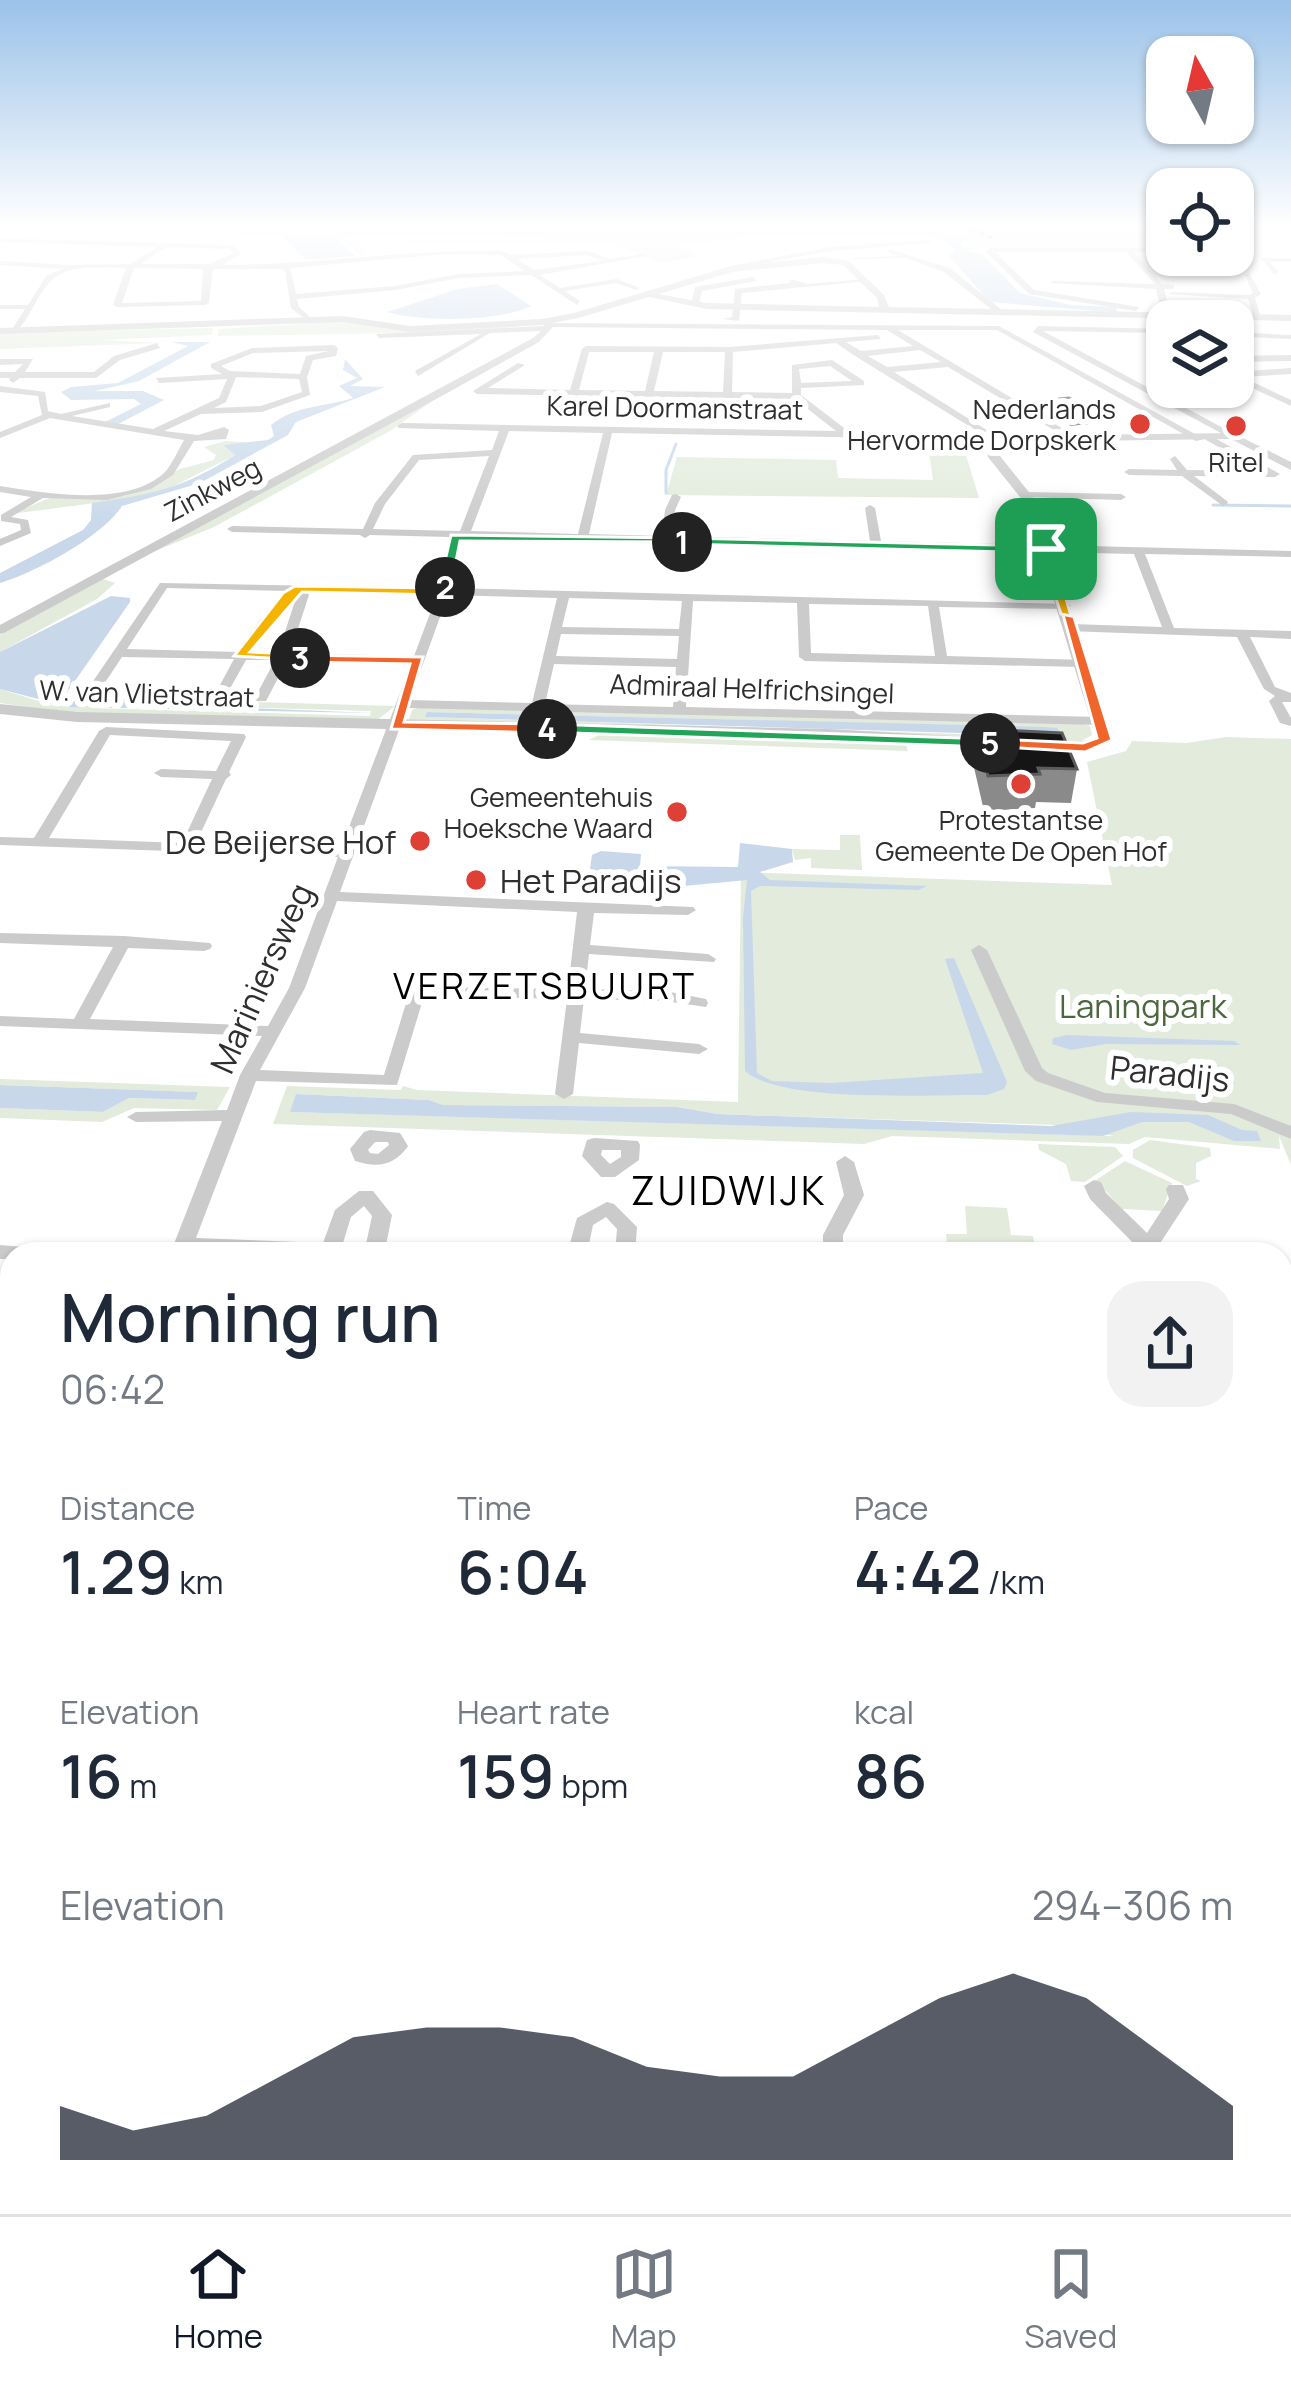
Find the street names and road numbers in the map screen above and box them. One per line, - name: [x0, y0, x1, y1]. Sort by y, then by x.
- street label: Karel Doormanstraat: [546, 386, 804, 428]
- street label: Zinkweg: [157, 448, 267, 530]
- street label: Admiraal Helfrichsingel: [609, 665, 895, 711]
- street label: W. van Vlietstraat: [39, 671, 255, 715]
- street label: Mariniersweg: [199, 876, 323, 1080]
- street label: Paradijs: [1108, 1044, 1232, 1102]

